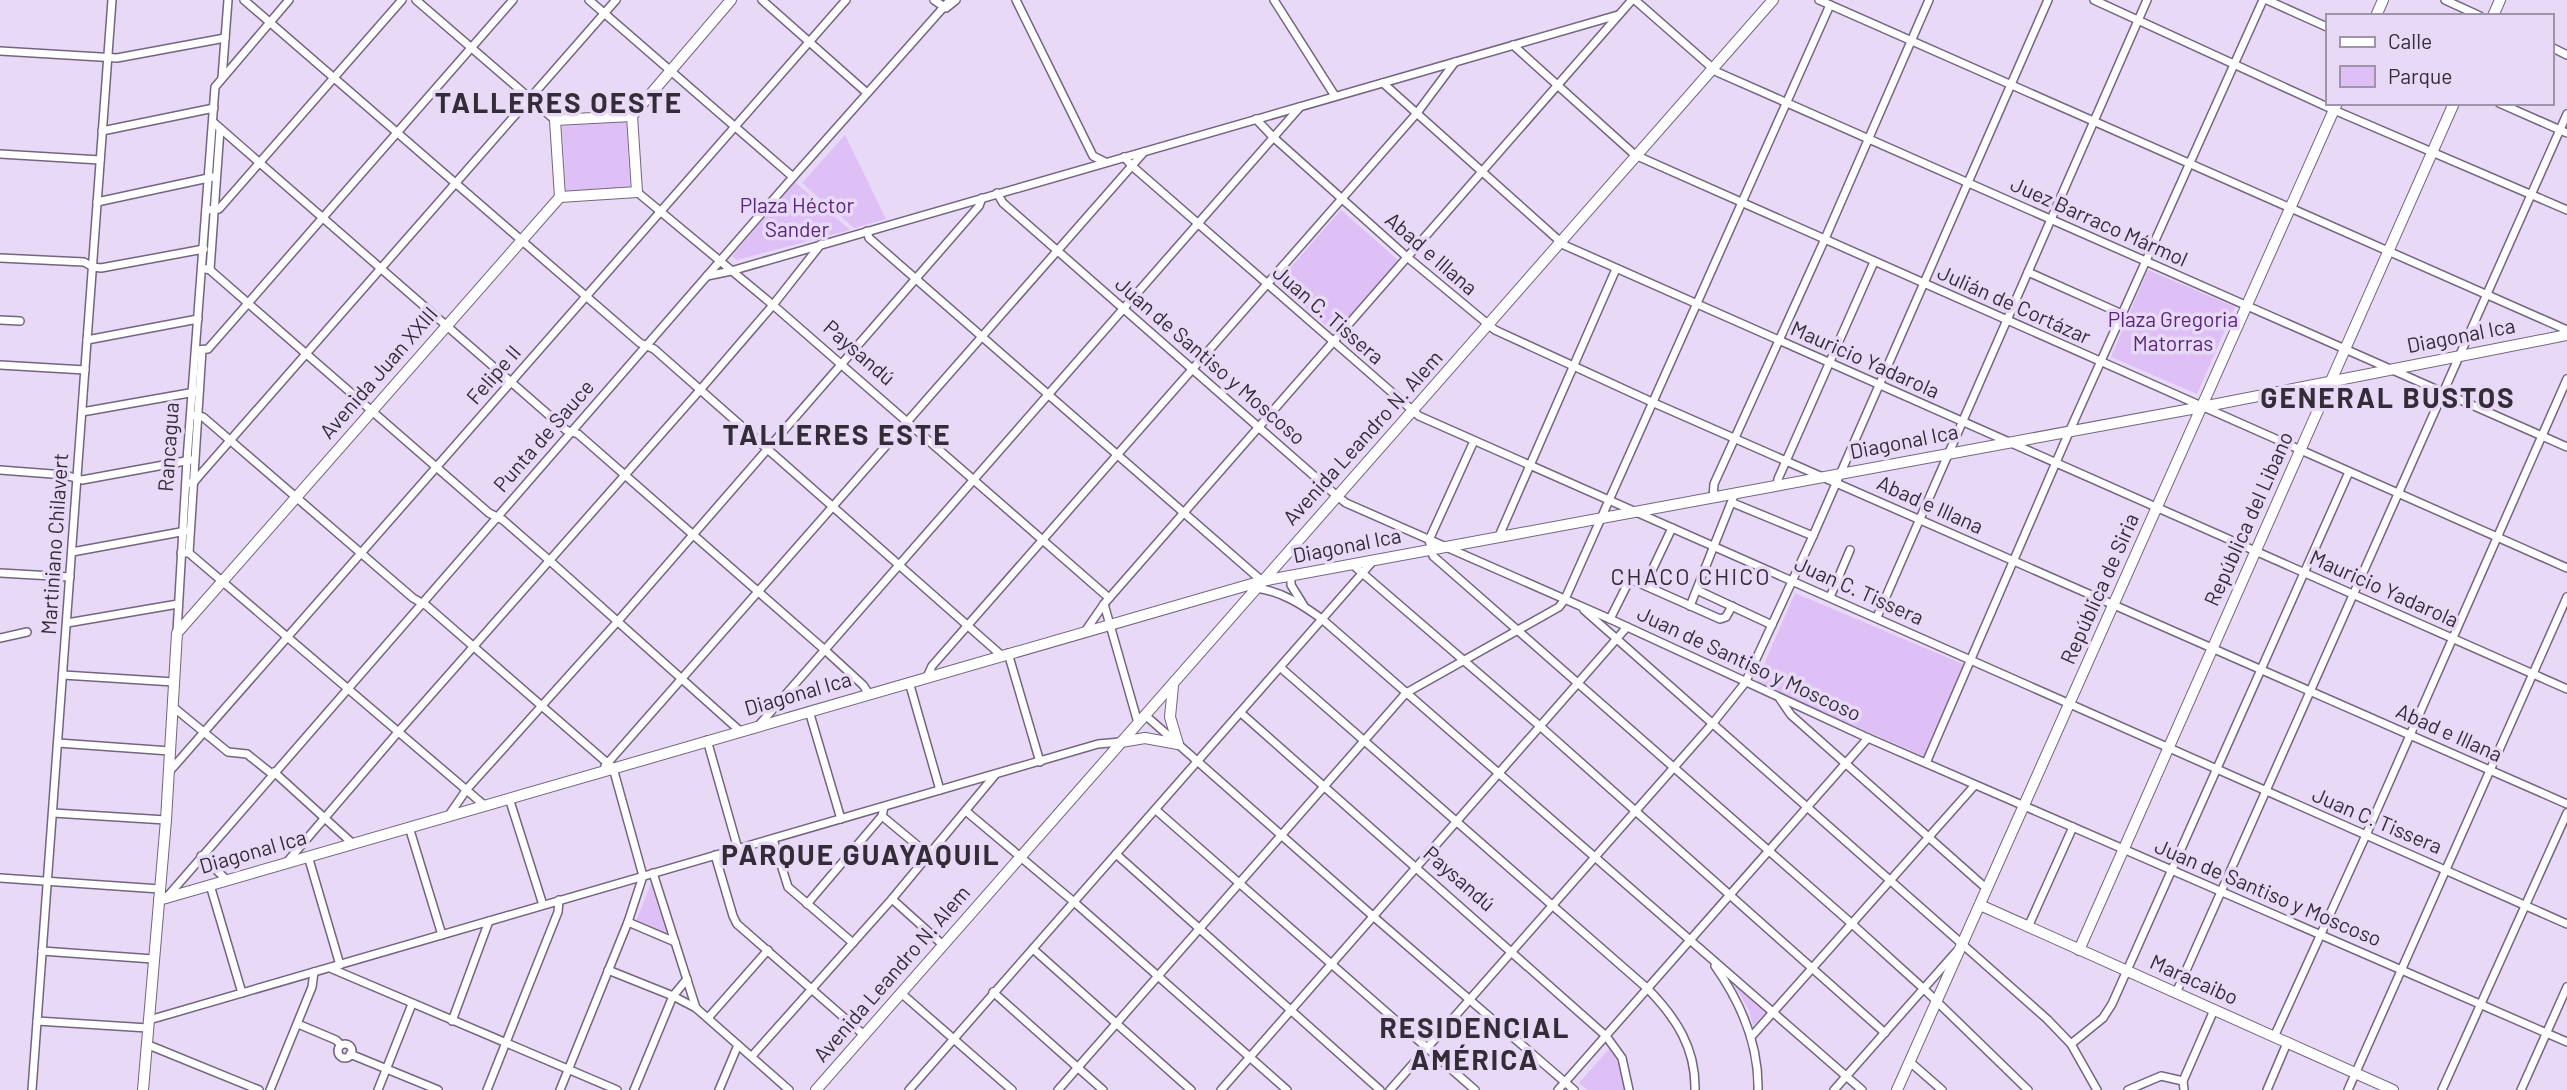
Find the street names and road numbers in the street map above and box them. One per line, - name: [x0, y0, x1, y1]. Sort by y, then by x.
- street label: Juez Barraco Mármol: [2007, 170, 2192, 271]
- street label: Abad e Illana: [1381, 206, 1483, 300]
- street label: Juan C. Tissera: [1268, 259, 1390, 369]
- street label: Julián de Cortázar: [1934, 259, 2095, 349]
- street label: Juan de Santiso y Moscoso: [1111, 270, 1311, 449]
- street label: Avenida Juan XXIII: [314, 301, 442, 443]
- street label: Diagonal Ica: [2404, 312, 2517, 357]
- street label: Paysandú: [819, 314, 901, 390]
- street label: Mauricio Yadarola: [1787, 315, 1944, 403]
- street label: Felipe II: [460, 339, 525, 409]
- street label: Avenida Leandro N. Alem: [1277, 345, 1447, 529]
- street label: Punta de Sauce: [487, 374, 598, 496]
- street label: Rancagua: [152, 401, 183, 492]
- street label: Diagonal Ica: [1847, 418, 1960, 463]
- street label: República del Libano: [2198, 427, 2297, 609]
- street label: Martiniano Chilavert: [35, 452, 72, 636]
- street label: Abad e Illana: [1874, 469, 1988, 538]
- street label: República de Siria: [2054, 509, 2143, 668]
- street label: Diagonal Ica: [1290, 522, 1403, 567]
- street label: Mauricio Yadarola: [2306, 544, 2463, 632]
- street label: Juan C. Tissera: [1791, 550, 1928, 629]
- street label: Juan de Santiso y Moscoso: [1634, 600, 1865, 725]
- street label: Diagonal Ica: [741, 665, 854, 720]
- street label: Abad e Illana: [2393, 697, 2507, 766]
- street label: Juan C. Tissera: [2309, 781, 2446, 858]
- street label: Diagonal Ica: [196, 823, 309, 878]
- street label: Juan de Santiso y Moscoso: [2151, 832, 2386, 951]
- street label: Paysandú: [1419, 840, 1501, 916]
- street label: Avenida Leandro N. Alem: [807, 880, 974, 1066]
- street label: Maracaibo: [2147, 948, 2243, 1009]

